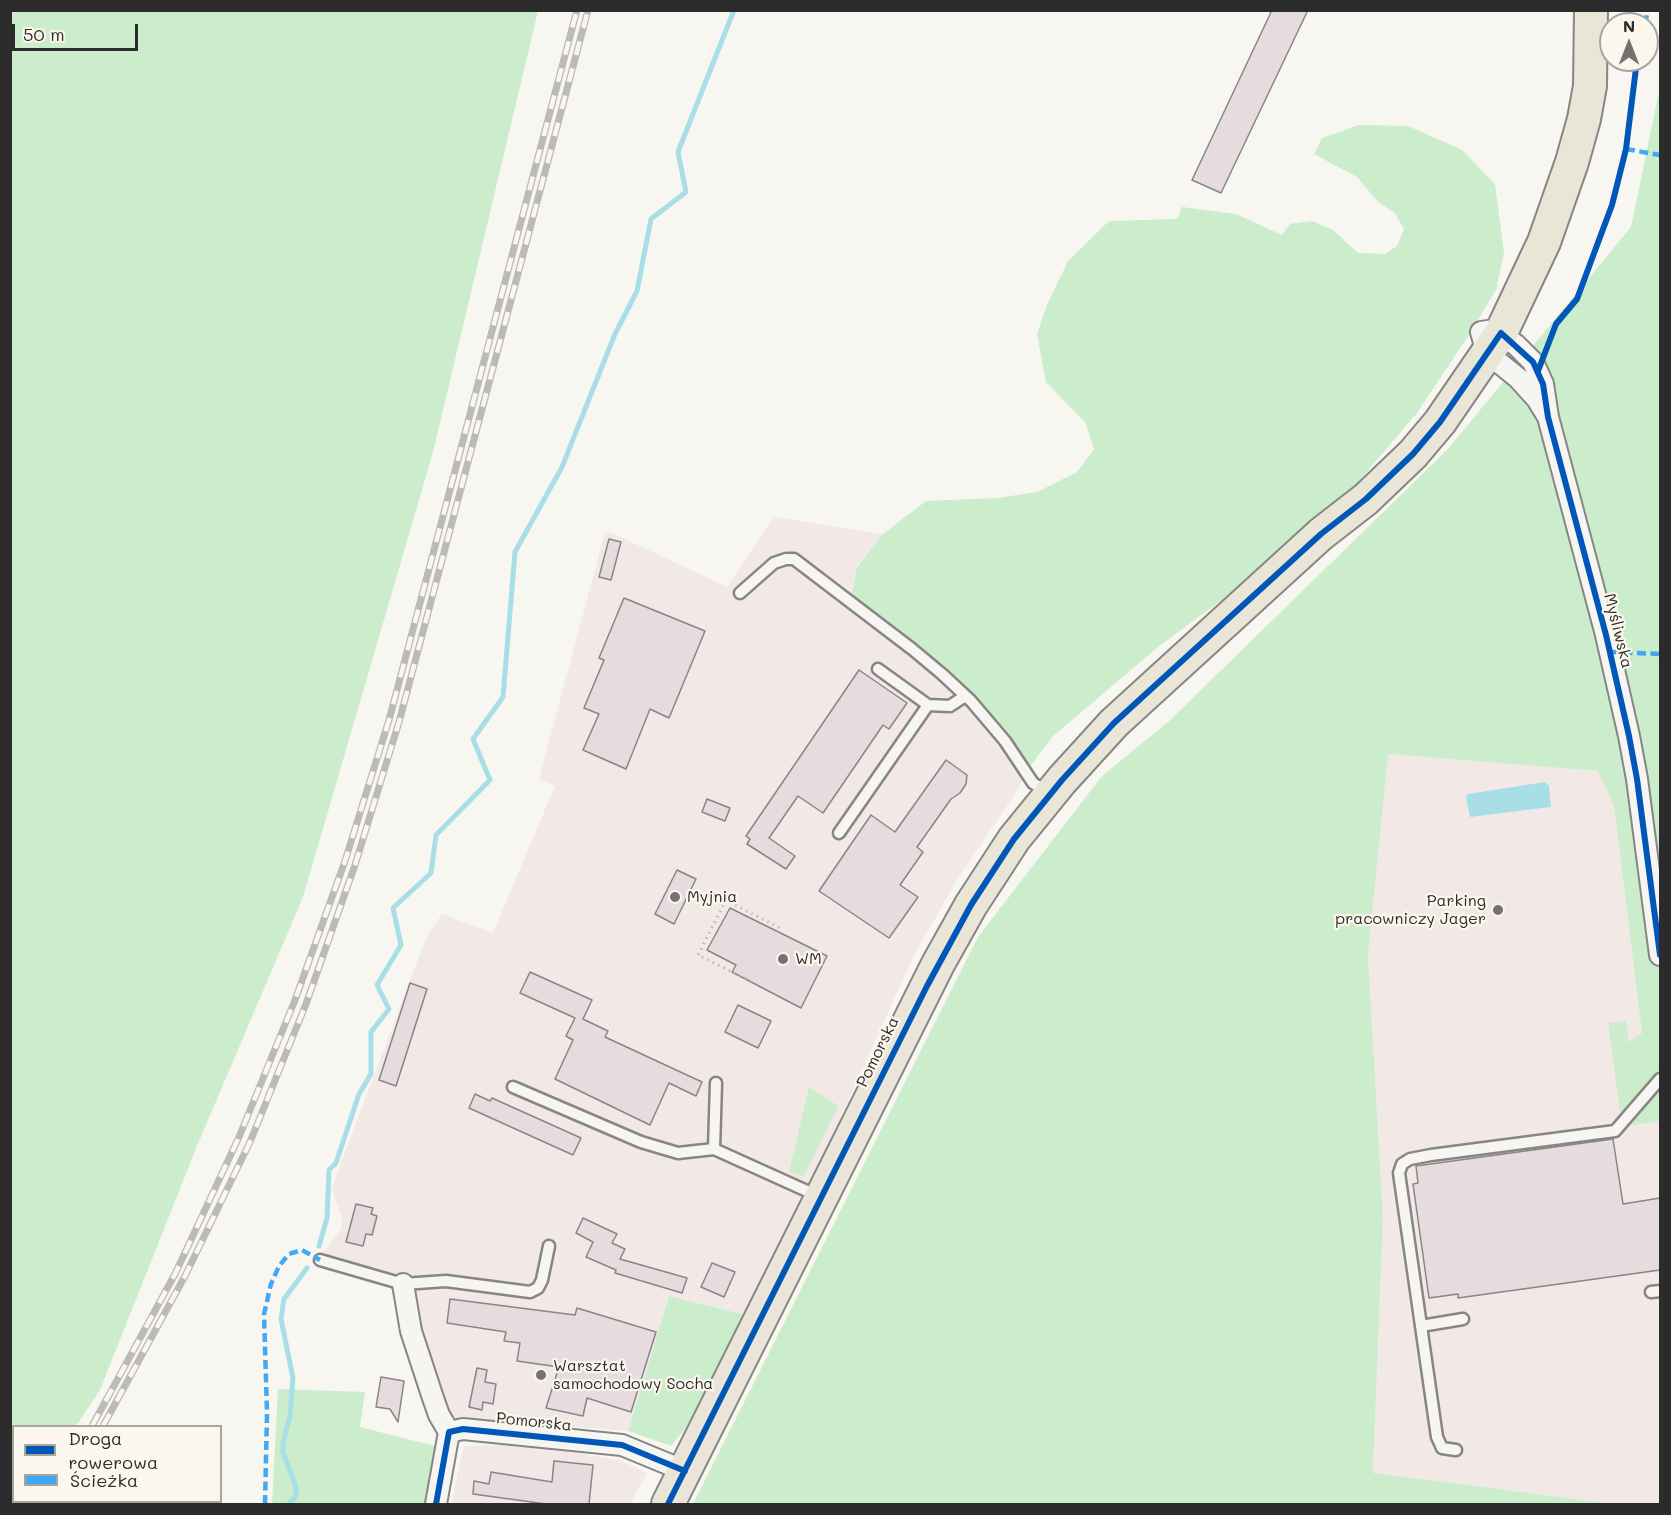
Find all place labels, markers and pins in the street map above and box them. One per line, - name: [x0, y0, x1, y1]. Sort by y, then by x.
- place label: Myjnia: [687, 887, 737, 907]
- marker: Myjnia: [668, 890, 682, 904]
- place label: Parking pracowniczy Jager: [1335, 891, 1486, 929]
- marker: Parking pracowniczy Jager: [1491, 903, 1505, 917]
- place label: WM: [795, 949, 822, 969]
- marker: WM: [776, 952, 790, 966]
- place label: Warsztat samochodowy Socha: [553, 1356, 713, 1394]
- marker: Warsztat samochodowy Socha: [534, 1368, 548, 1382]

